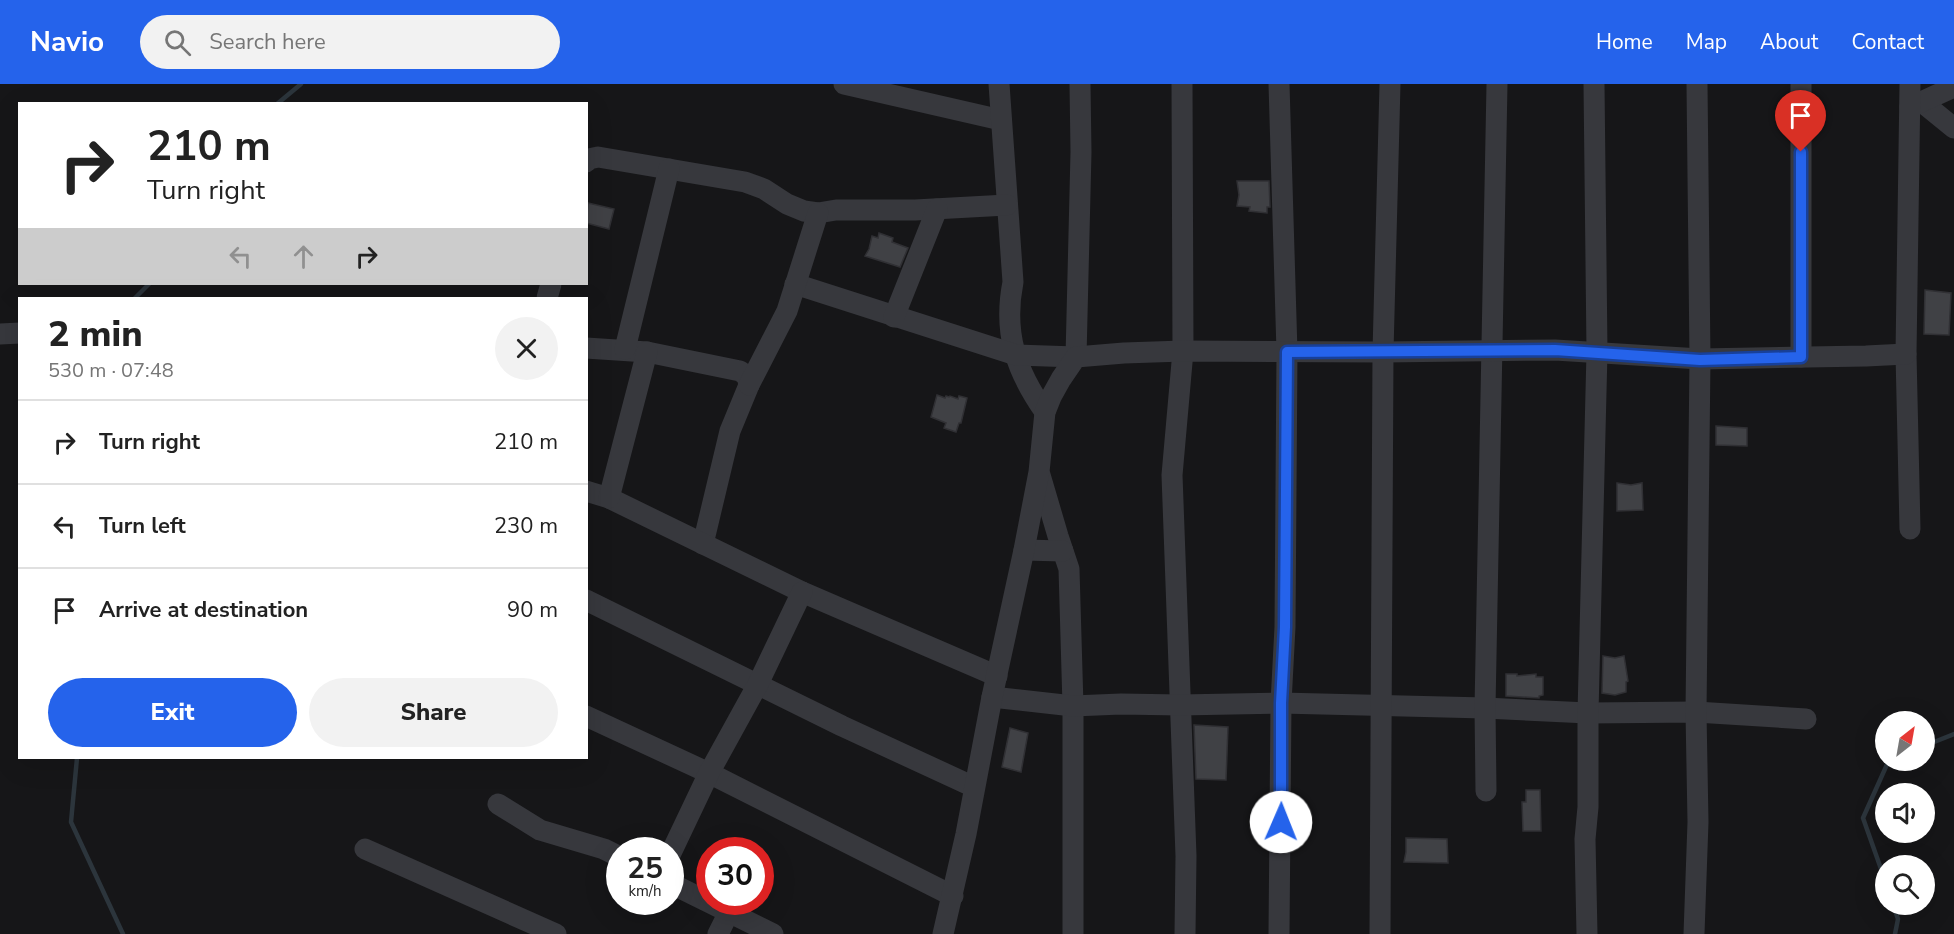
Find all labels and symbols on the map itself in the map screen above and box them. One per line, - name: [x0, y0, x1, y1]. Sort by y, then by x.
- pin: [1775, 90, 1826, 152]
- north arrow: [1875, 711, 1935, 771]
- position arrow: [1249, 790, 1313, 854]
- speed limit sign: 30: [696, 837, 774, 915]

